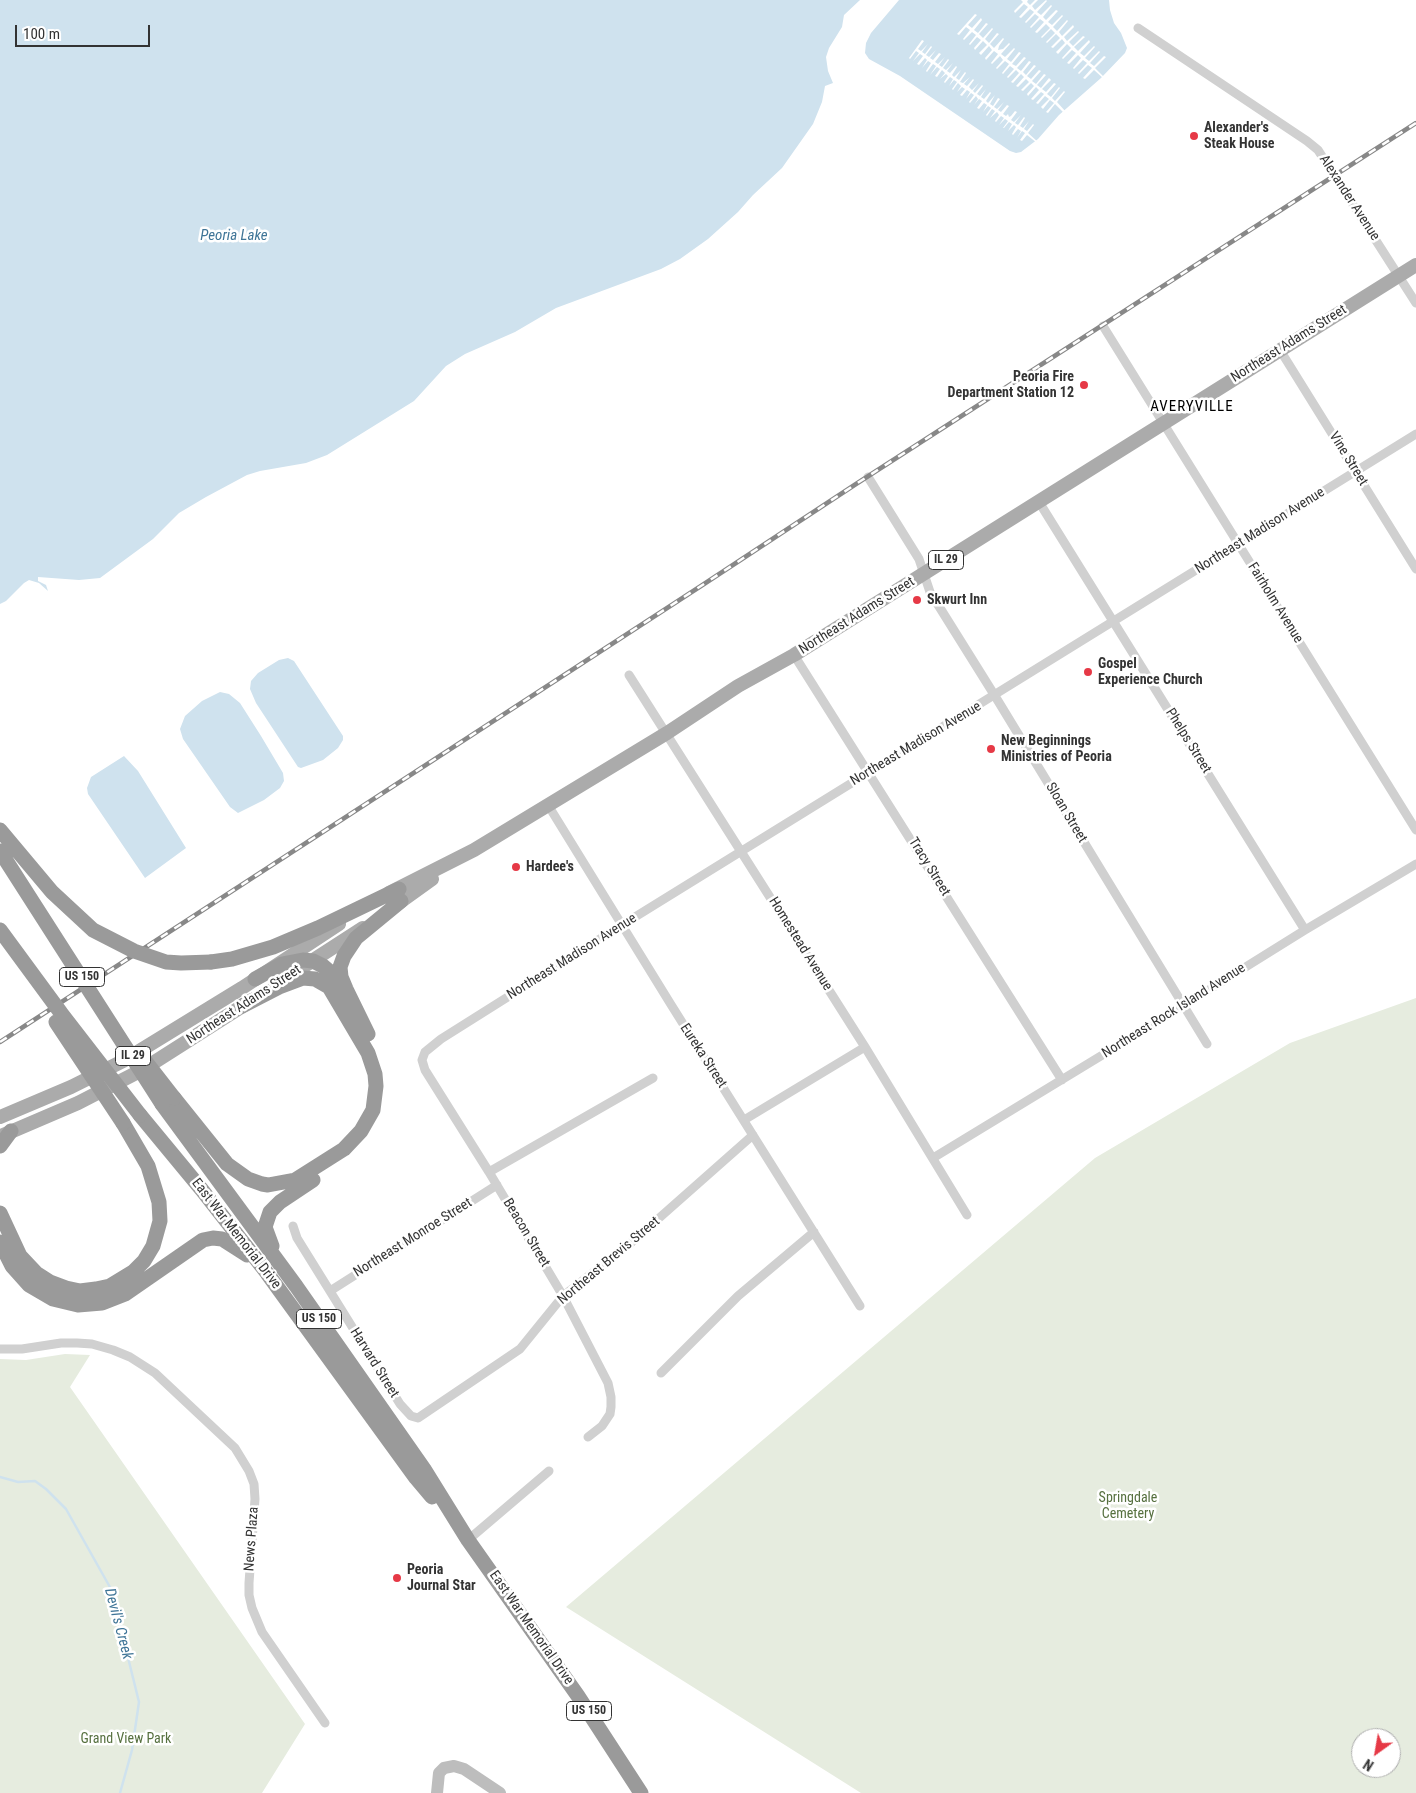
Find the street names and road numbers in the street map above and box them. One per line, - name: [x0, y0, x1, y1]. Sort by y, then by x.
- street label: Alexander Avenue: [1315, 152, 1383, 244]
- street label: Northeast Adams Street: [1228, 302, 1350, 386]
- street label: Vine Street: [1325, 429, 1371, 489]
- street label: Northeast Madison Avenue: [1192, 484, 1328, 578]
- road number: IL 29: [928, 550, 964, 570]
- street label: Fairholm Avenue: [1244, 560, 1306, 646]
- street label: Northeast Adams Street: [796, 574, 918, 658]
- street label: Northeast Madison Avenue: [848, 698, 984, 790]
- street label: Phelps Street: [1161, 705, 1215, 777]
- street label: Sloan Street: [1042, 780, 1090, 846]
- street label: Tracy Street: [904, 835, 954, 899]
- street label: Homestead Avenue: [765, 894, 835, 994]
- street label: Northeast Madison Avenue: [504, 910, 640, 1004]
- street label: Northeast Rock Island Avenue: [1099, 960, 1249, 1062]
- street label: Northeast Adams Street: [184, 962, 304, 1048]
- road number: US 150: [59, 968, 104, 986]
- street label: Eureka Street: [676, 1021, 730, 1091]
- road number: IL 29: [116, 1046, 150, 1066]
- street label: East War Memorial Drive: [188, 1176, 284, 1292]
- street label: Northeast Monroe Street: [351, 1195, 475, 1281]
- street label: Beacon Street: [499, 1196, 553, 1270]
- street label: Northeast Brevis Street: [555, 1213, 663, 1309]
- road number: US 150: [296, 1310, 342, 1328]
- street label: Harvard Street: [346, 1325, 402, 1401]
- street label: News Plaza: [241, 1506, 263, 1572]
- street label: East War Memorial Drive: [485, 1568, 577, 1688]
- road number: US 150: [566, 1702, 612, 1720]

